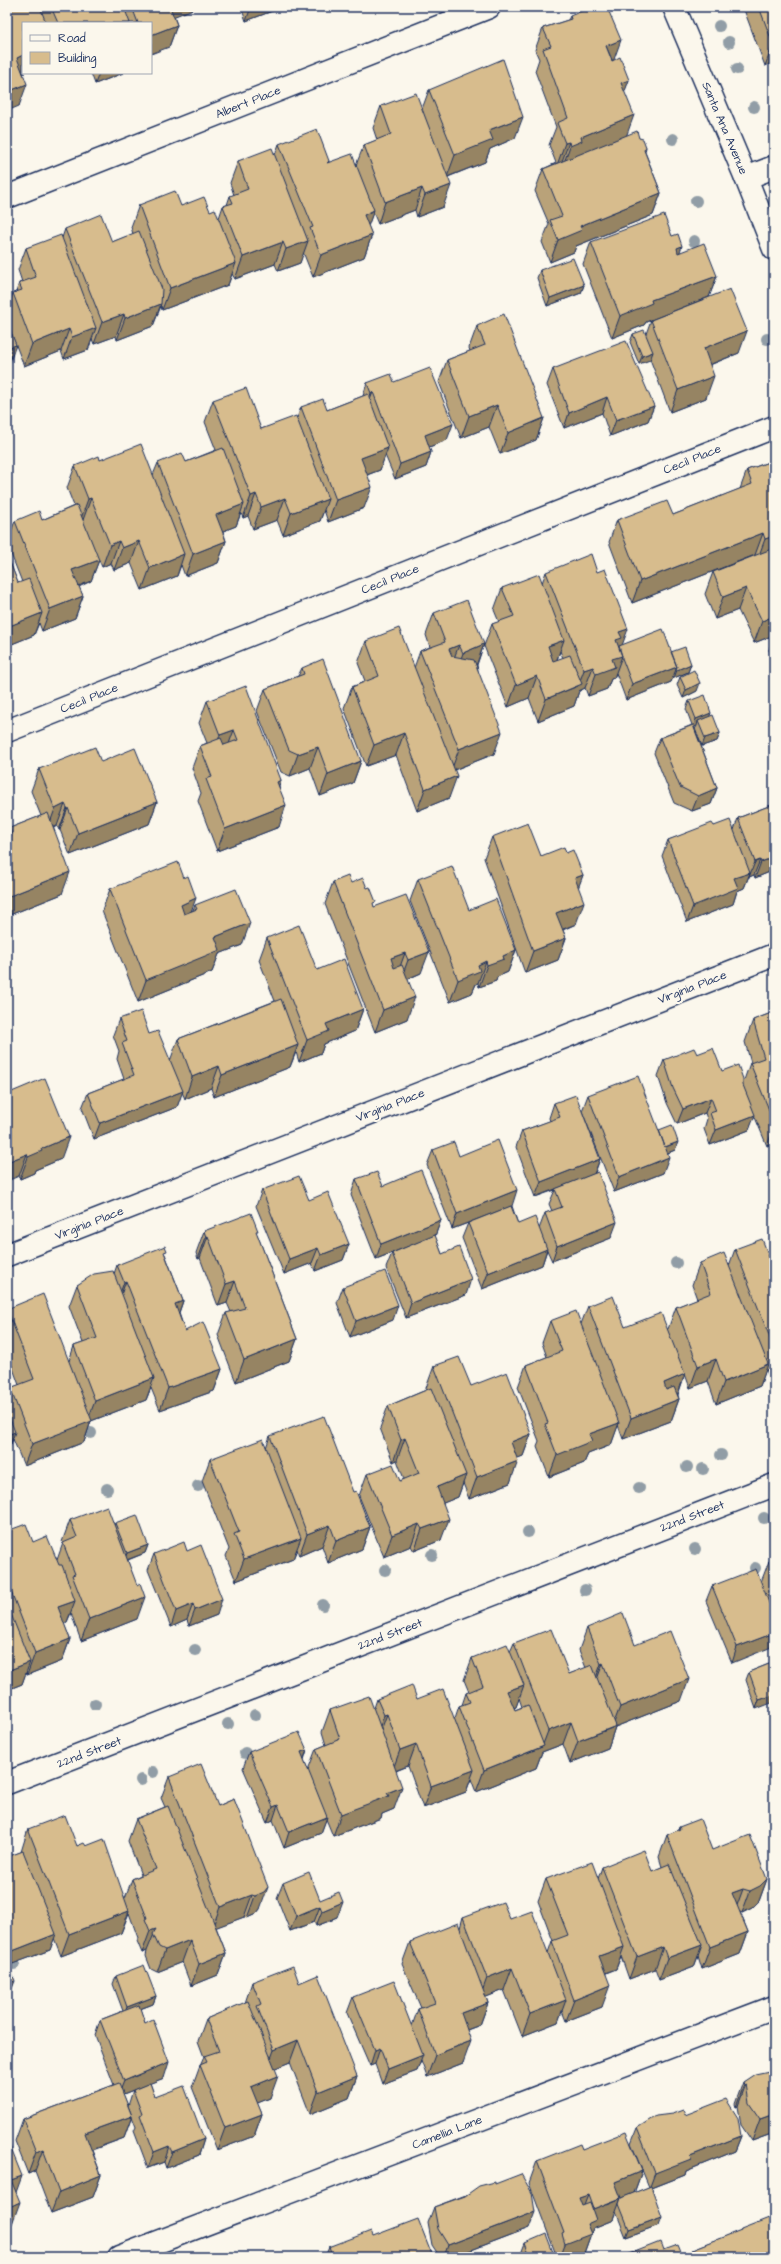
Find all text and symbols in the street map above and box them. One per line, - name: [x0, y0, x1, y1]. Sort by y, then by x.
- legend: [22, 22, 152, 74]
- text: Road: [58, 30, 86, 47]
- text: Building: [58, 50, 96, 68]
- street label: Santa Ana Avenue: [697, 79, 752, 178]
- street label: Albert Place: [213, 82, 284, 123]
- street label: Cecil Place: [661, 440, 724, 479]
- street label: Cecil Place: [359, 560, 422, 599]
- street label: Cecil Place: [58, 679, 121, 718]
- street label: Virginia Place: [655, 966, 730, 1009]
- street label: Virginia Place: [353, 1084, 428, 1127]
- street label: Virginia Place: [52, 1202, 127, 1245]
- street label: 22nd Street: [658, 1496, 727, 1537]
- street label: 22nd Street: [356, 1614, 425, 1655]
- street label: 22nd Street: [55, 1732, 124, 1773]
- street label: Camellia Lane: [410, 2111, 485, 2154]

